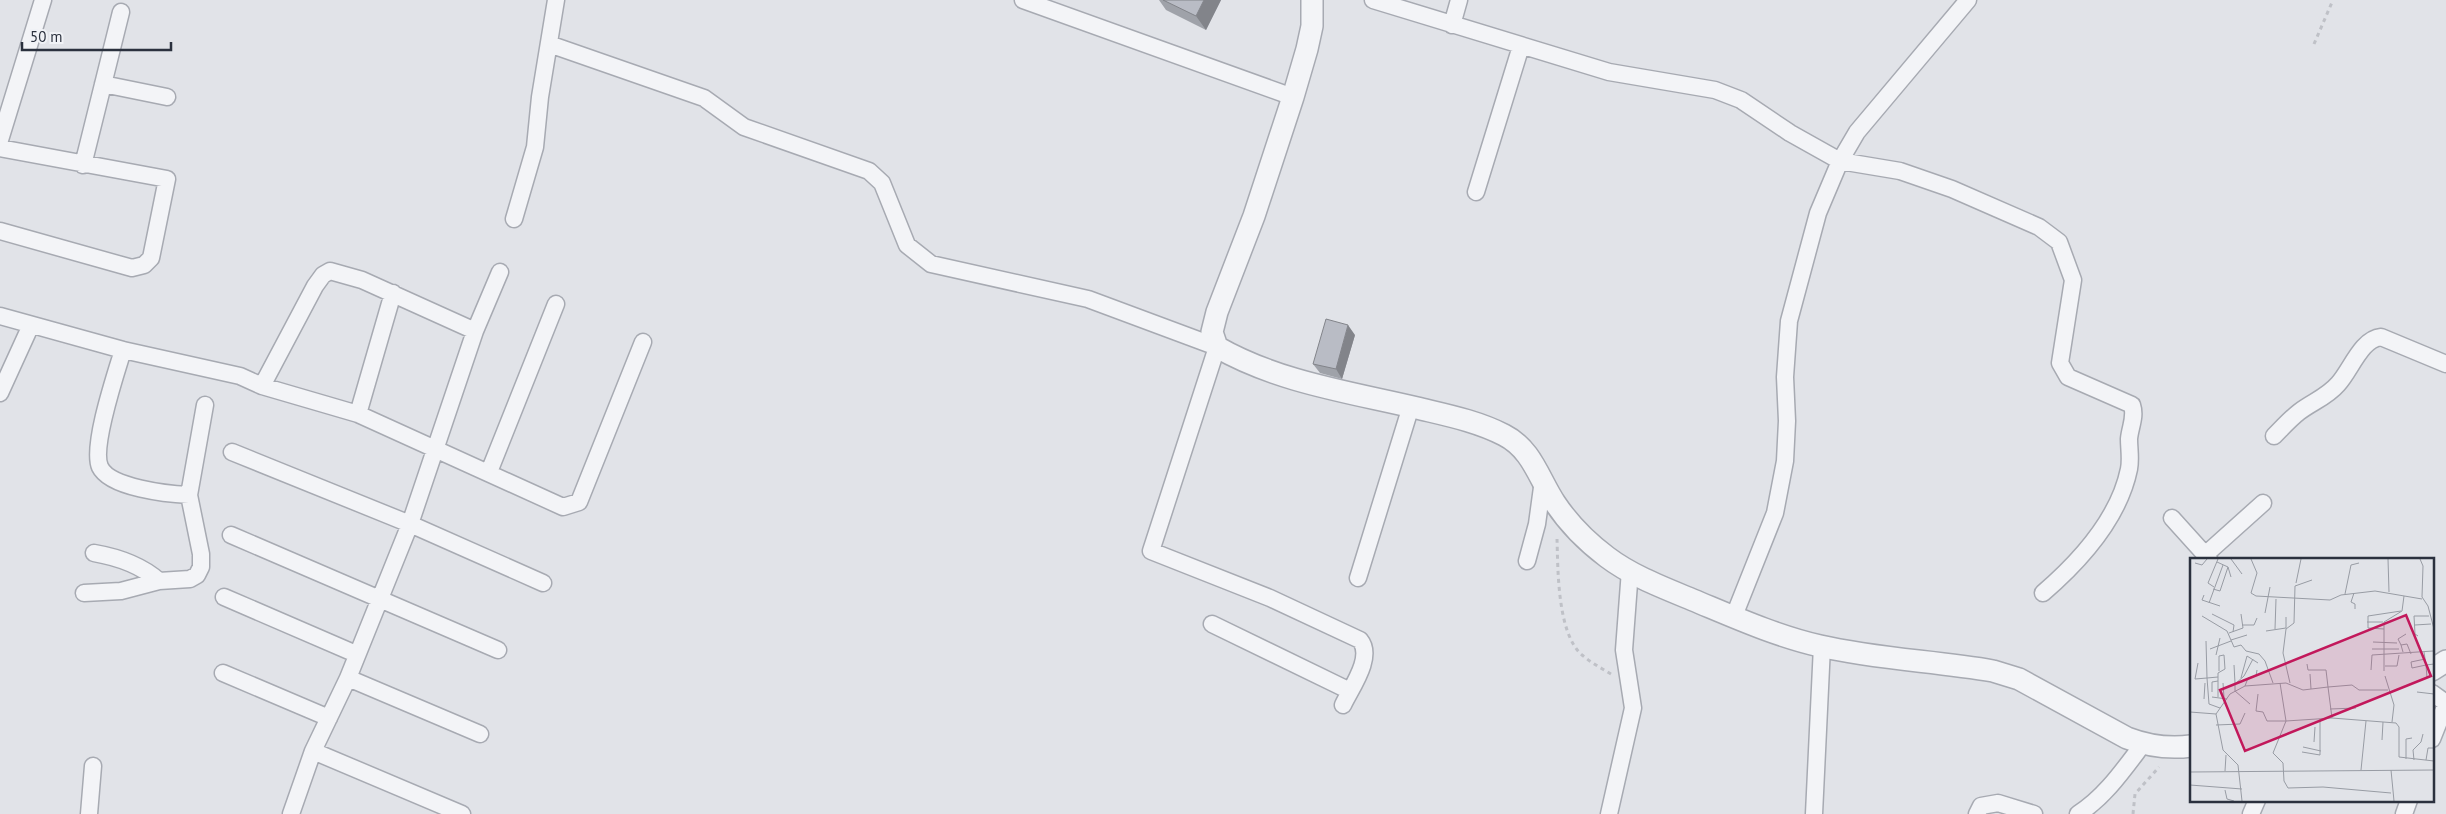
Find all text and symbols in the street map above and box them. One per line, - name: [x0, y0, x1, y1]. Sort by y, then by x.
- scale bar: [22, 20, 171, 52]
- text: 50 m: [30, 27, 63, 46]
- inset map: [2190, 558, 2434, 802]

